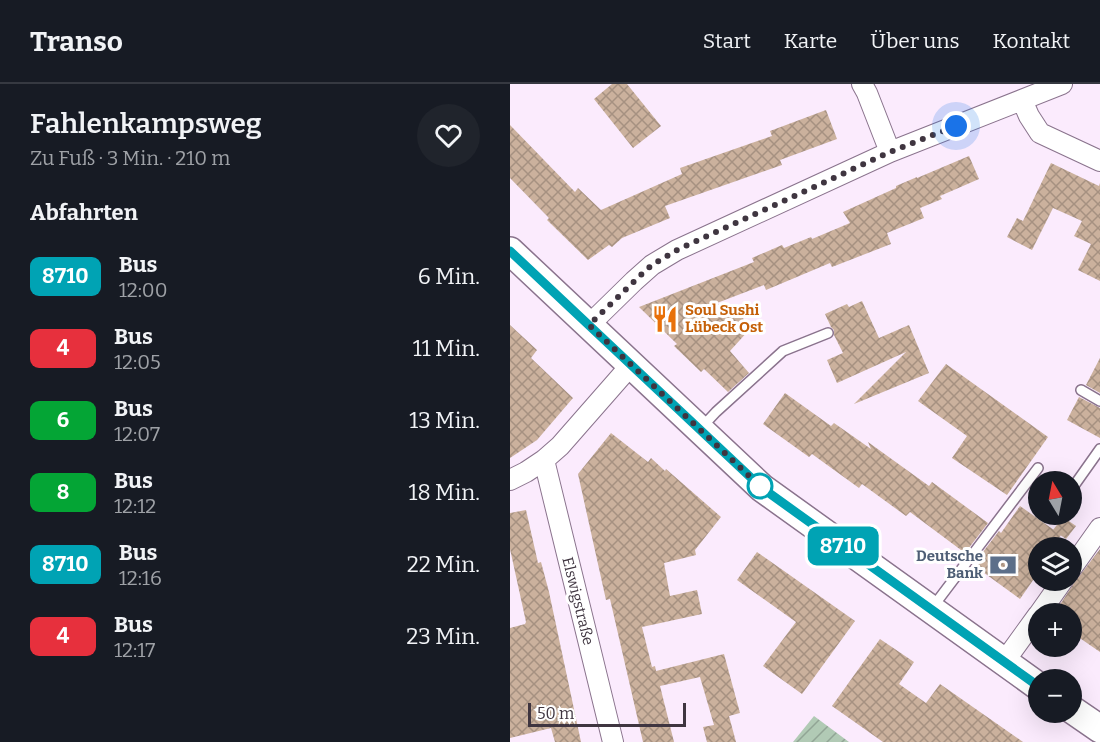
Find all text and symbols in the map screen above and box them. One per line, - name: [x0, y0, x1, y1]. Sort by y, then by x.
- text: Transo: [30, 25, 123, 58]
- text: Start: [703, 28, 751, 54]
- text: Karte: [784, 28, 837, 54]
- text: Über uns: [870, 28, 960, 54]
- text: Kontakt: [993, 28, 1070, 54]
- button: heart: [417, 104, 480, 167]
- text: Fahlenkampsweg: [30, 107, 262, 140]
- your location: [941, 111, 971, 141]
- text: Zu Fuß · 3 Min. · 210 m: [30, 146, 230, 170]
- text: Abfahrten: [30, 199, 138, 226]
- text: Bus: [119, 251, 157, 278]
- text: 8710: [42, 263, 89, 289]
- text: 6 Min.: [418, 263, 480, 290]
- text: 12:00: [119, 278, 168, 302]
- place label: Soul Sushi Lübeck Ost: [685, 301, 763, 336]
- restaurant icon: Soul Sushi Lübeck Ost: [650, 304, 680, 334]
- text: Bus: [114, 323, 153, 350]
- text: 4: [57, 335, 69, 361]
- text: 11 Min.: [413, 335, 480, 362]
- text: 12:05: [114, 350, 161, 374]
- text: Bus: [114, 395, 153, 422]
- text: 6: [57, 407, 69, 433]
- text: 13 Min.: [409, 407, 480, 434]
- text: 12:07: [114, 422, 160, 446]
- text: Bus: [114, 467, 153, 494]
- north arrow: [1028, 471, 1082, 525]
- map controls: [1028, 471, 1082, 723]
- unlabelled marker: [747, 473, 773, 499]
- text: 8: [57, 479, 69, 505]
- text: 18 Min.: [409, 479, 480, 506]
- text: 12:12: [114, 494, 156, 518]
- line badge: 8710: [801, 526, 885, 566]
- text: 8710: [820, 533, 866, 559]
- button: layers: [1028, 537, 1082, 591]
- text: Bus: [119, 539, 157, 566]
- place label: Deutsche Bank: [916, 547, 983, 582]
- bank icon: Deutsche Bank: [988, 550, 1018, 580]
- text: 8710: [42, 551, 89, 577]
- text: 22 Min.: [407, 551, 480, 578]
- street label: Elswigstraße: [558, 555, 598, 647]
- text: 12:16: [119, 566, 162, 590]
- button: +: [1028, 603, 1082, 657]
- text: Bus: [114, 611, 153, 638]
- text: 4: [57, 623, 69, 649]
- text: 23 Min.: [406, 623, 480, 650]
- text: 12:17: [114, 638, 155, 662]
- button: −: [1028, 669, 1082, 723]
- scale bar: [528, 700, 686, 728]
- text: 50 m: [537, 704, 574, 723]

